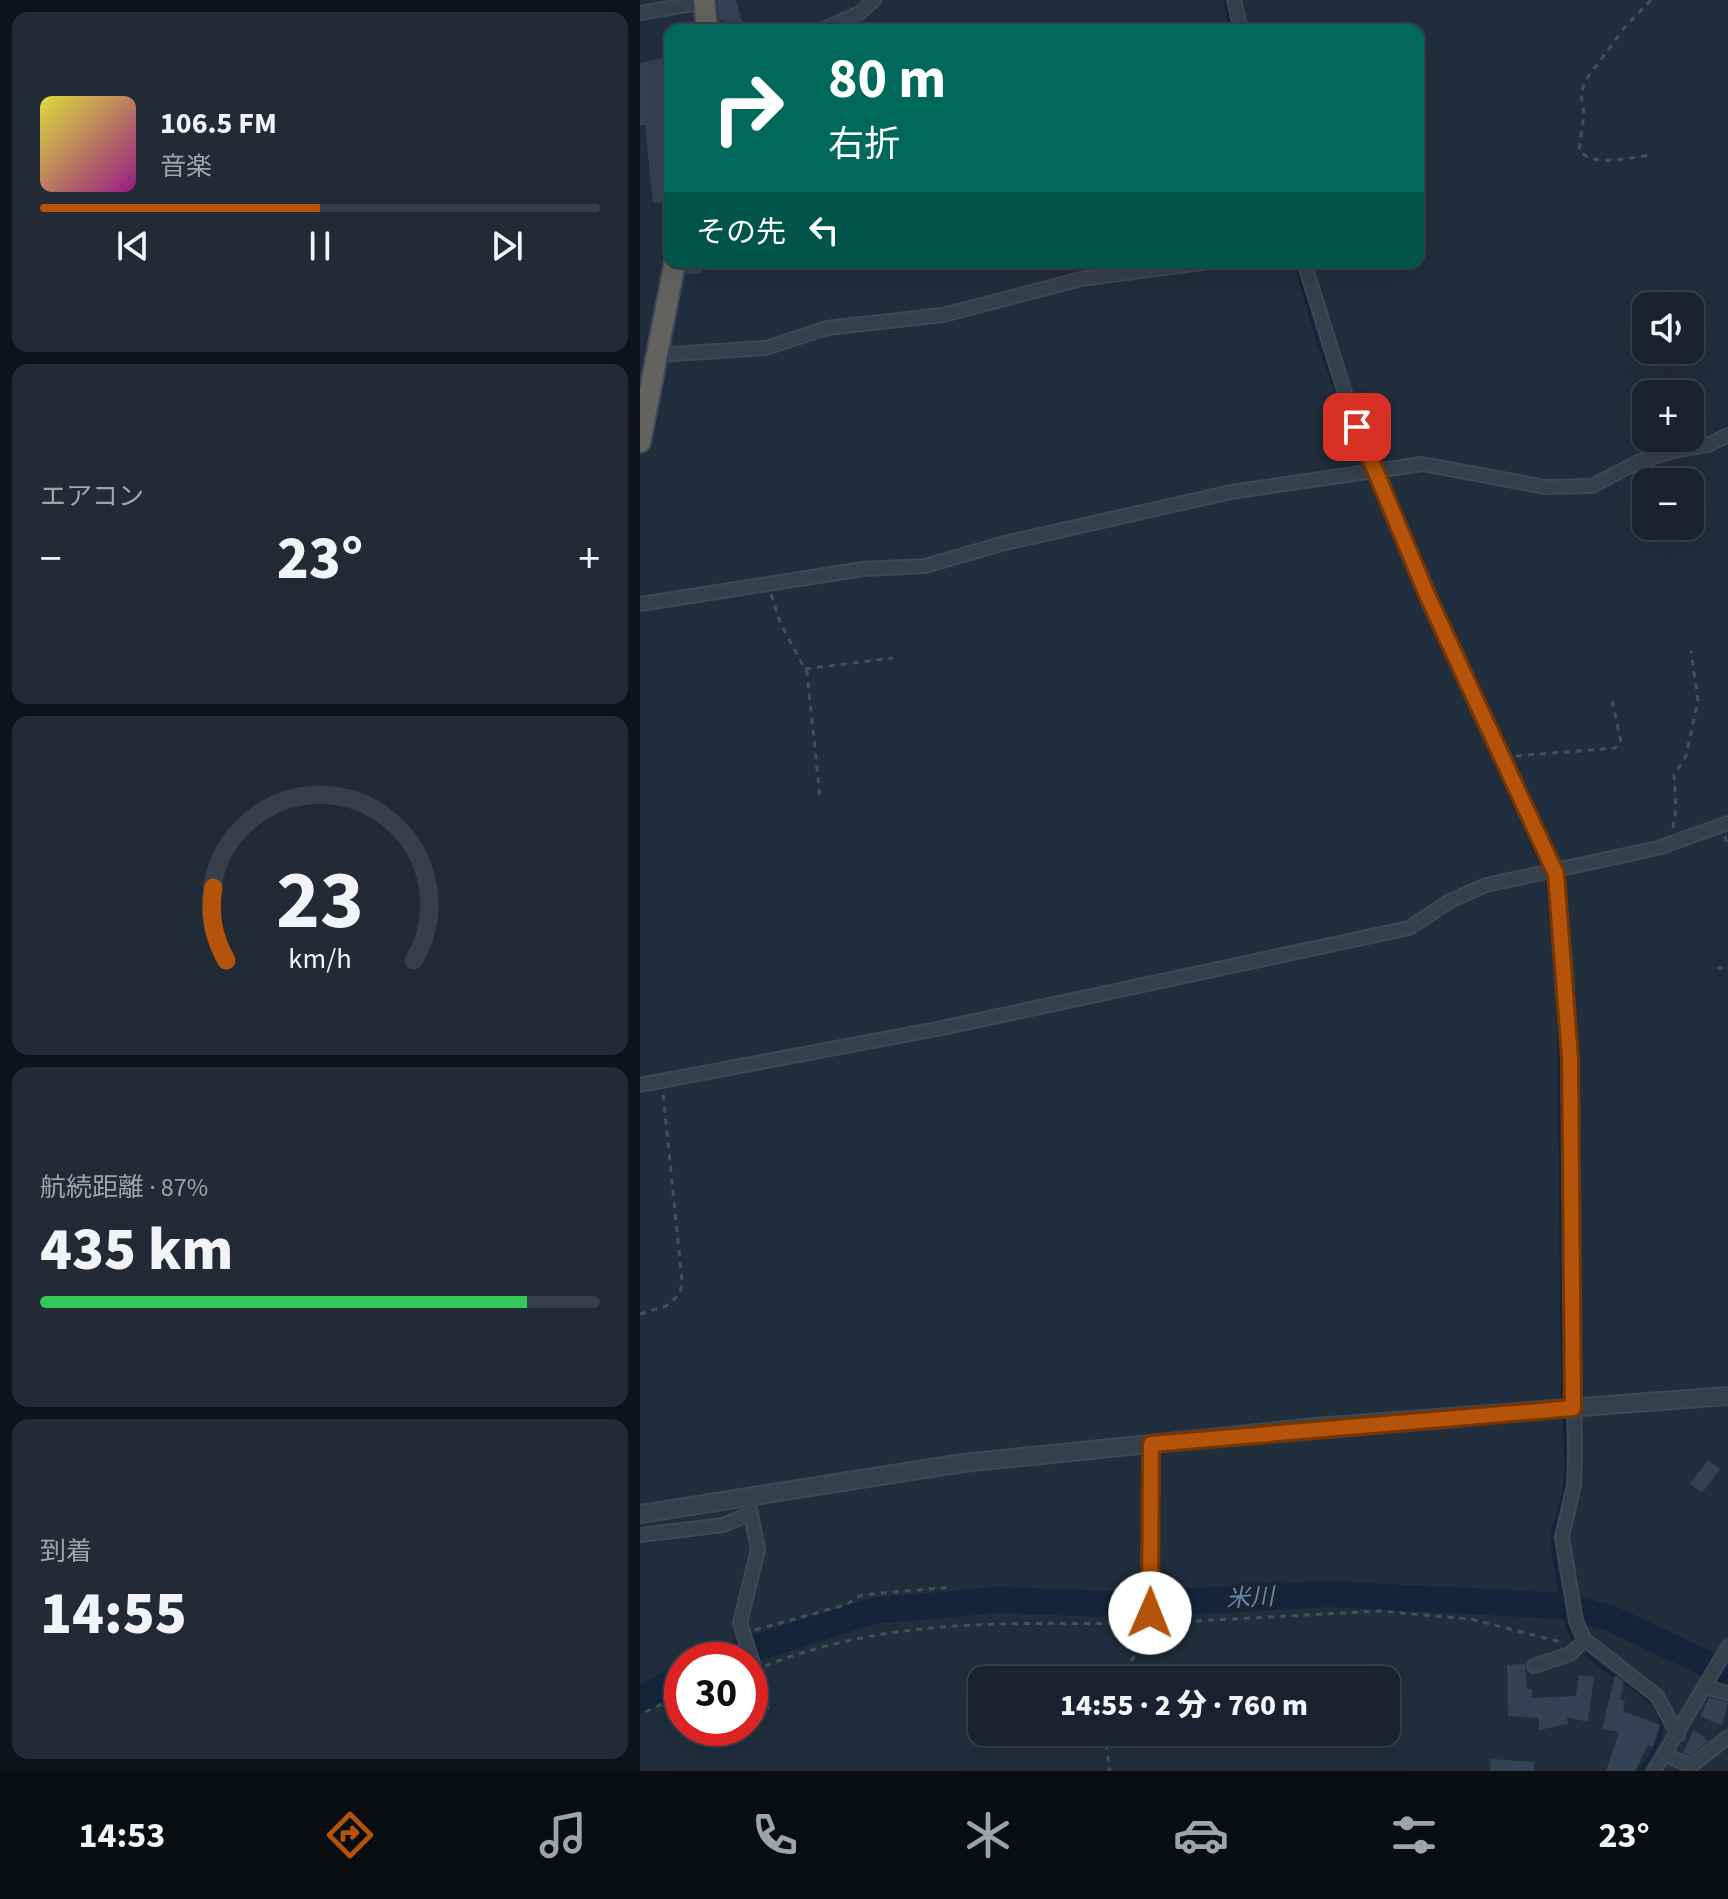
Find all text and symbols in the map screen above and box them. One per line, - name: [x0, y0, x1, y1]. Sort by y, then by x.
- text: 80 m: [828, 40, 946, 119]
- icon: right: [696, 56, 800, 160]
- text: 106.5 FM: [160, 102, 277, 145]
- text: 右折: [828, 119, 900, 170]
- text: 音楽: [160, 148, 212, 185]
- icon: left: [802, 208, 846, 252]
- text: その先: [696, 211, 786, 254]
- icon: previous: [111, 224, 155, 268]
- icon: pause: [298, 224, 342, 268]
- icon: next: [485, 224, 529, 268]
- map controls: [1632, 292, 1704, 540]
- button: sound: [1632, 292, 1704, 364]
- button: +: [1632, 380, 1704, 452]
- pin: [1323, 393, 1391, 461]
- icon: arrive: [1335, 405, 1379, 449]
- button: −: [1632, 468, 1704, 540]
- text: エアコン: [40, 478, 144, 515]
- text: 23°: [277, 517, 363, 602]
- text: −: [40, 528, 62, 591]
- text: +: [578, 528, 600, 591]
- text: 23: [276, 842, 364, 960]
- text: km/h: [288, 940, 352, 980]
- text: 航続距離 · 87%: [40, 1169, 208, 1206]
- text: 435 km: [40, 1208, 233, 1293]
- text: 到着: [40, 1533, 92, 1570]
- position arrow: [1108, 1571, 1192, 1655]
- text: 14:55: [40, 1572, 187, 1657]
- water label: 米川: [1225, 1579, 1278, 1617]
- speed limit sign: 30: [664, 1642, 768, 1746]
- text: 14:55 · 2 分 · 760 m: [1060, 1684, 1308, 1727]
- icon: directions: [322, 1807, 378, 1863]
- icon: music: [535, 1807, 591, 1863]
- icon: phone: [747, 1807, 803, 1863]
- icon: climate: [960, 1807, 1016, 1863]
- icon: car: [1173, 1807, 1229, 1863]
- icon: filters: [1386, 1807, 1442, 1863]
- text: 14:53: [78, 1810, 165, 1861]
- text: 23°: [1598, 1810, 1650, 1861]

